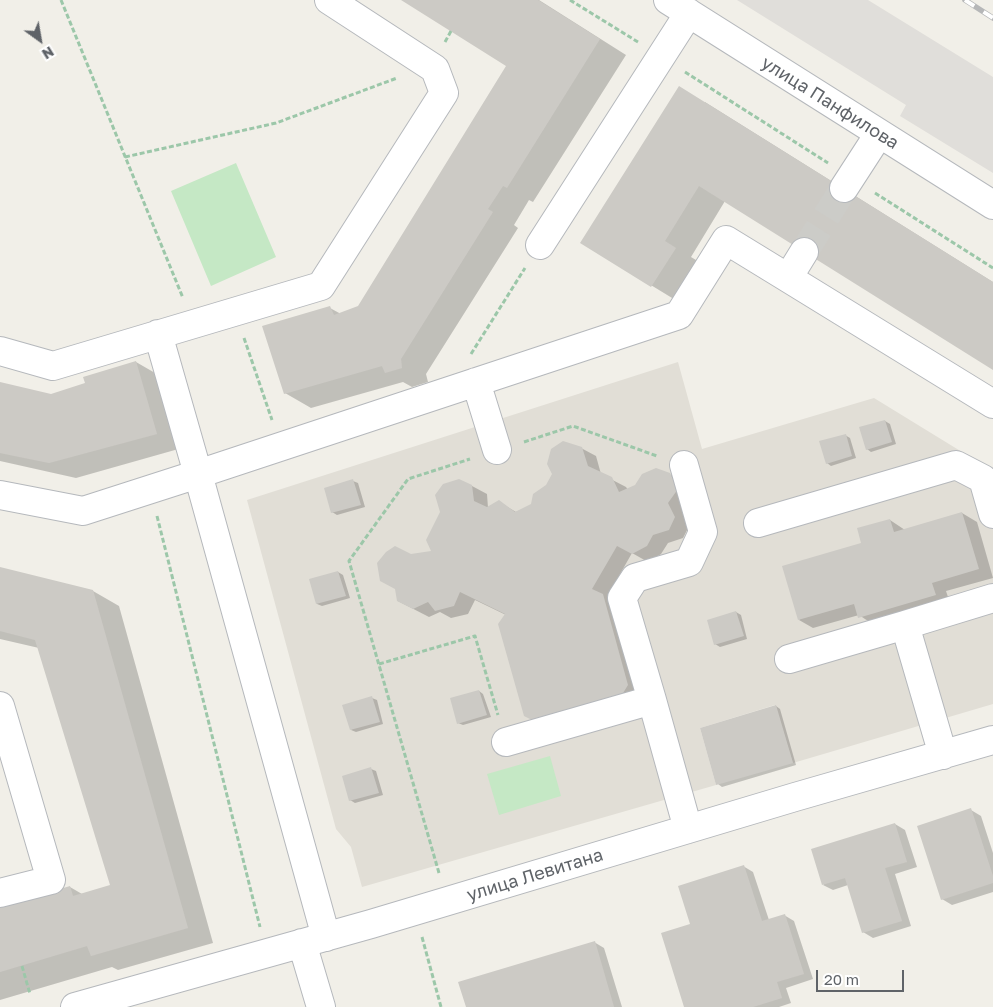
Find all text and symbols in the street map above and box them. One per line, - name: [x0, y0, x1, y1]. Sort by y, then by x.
- north arrow: [15, 15, 65, 65]
- text: N: [39, 43, 57, 63]
- street label: улица Панфилова: [757, 52, 903, 154]
- street label: улица Левитана: [464, 844, 606, 906]
- scale bar: [818, 960, 906, 992]
- text: 20 m: [824, 970, 859, 988]

